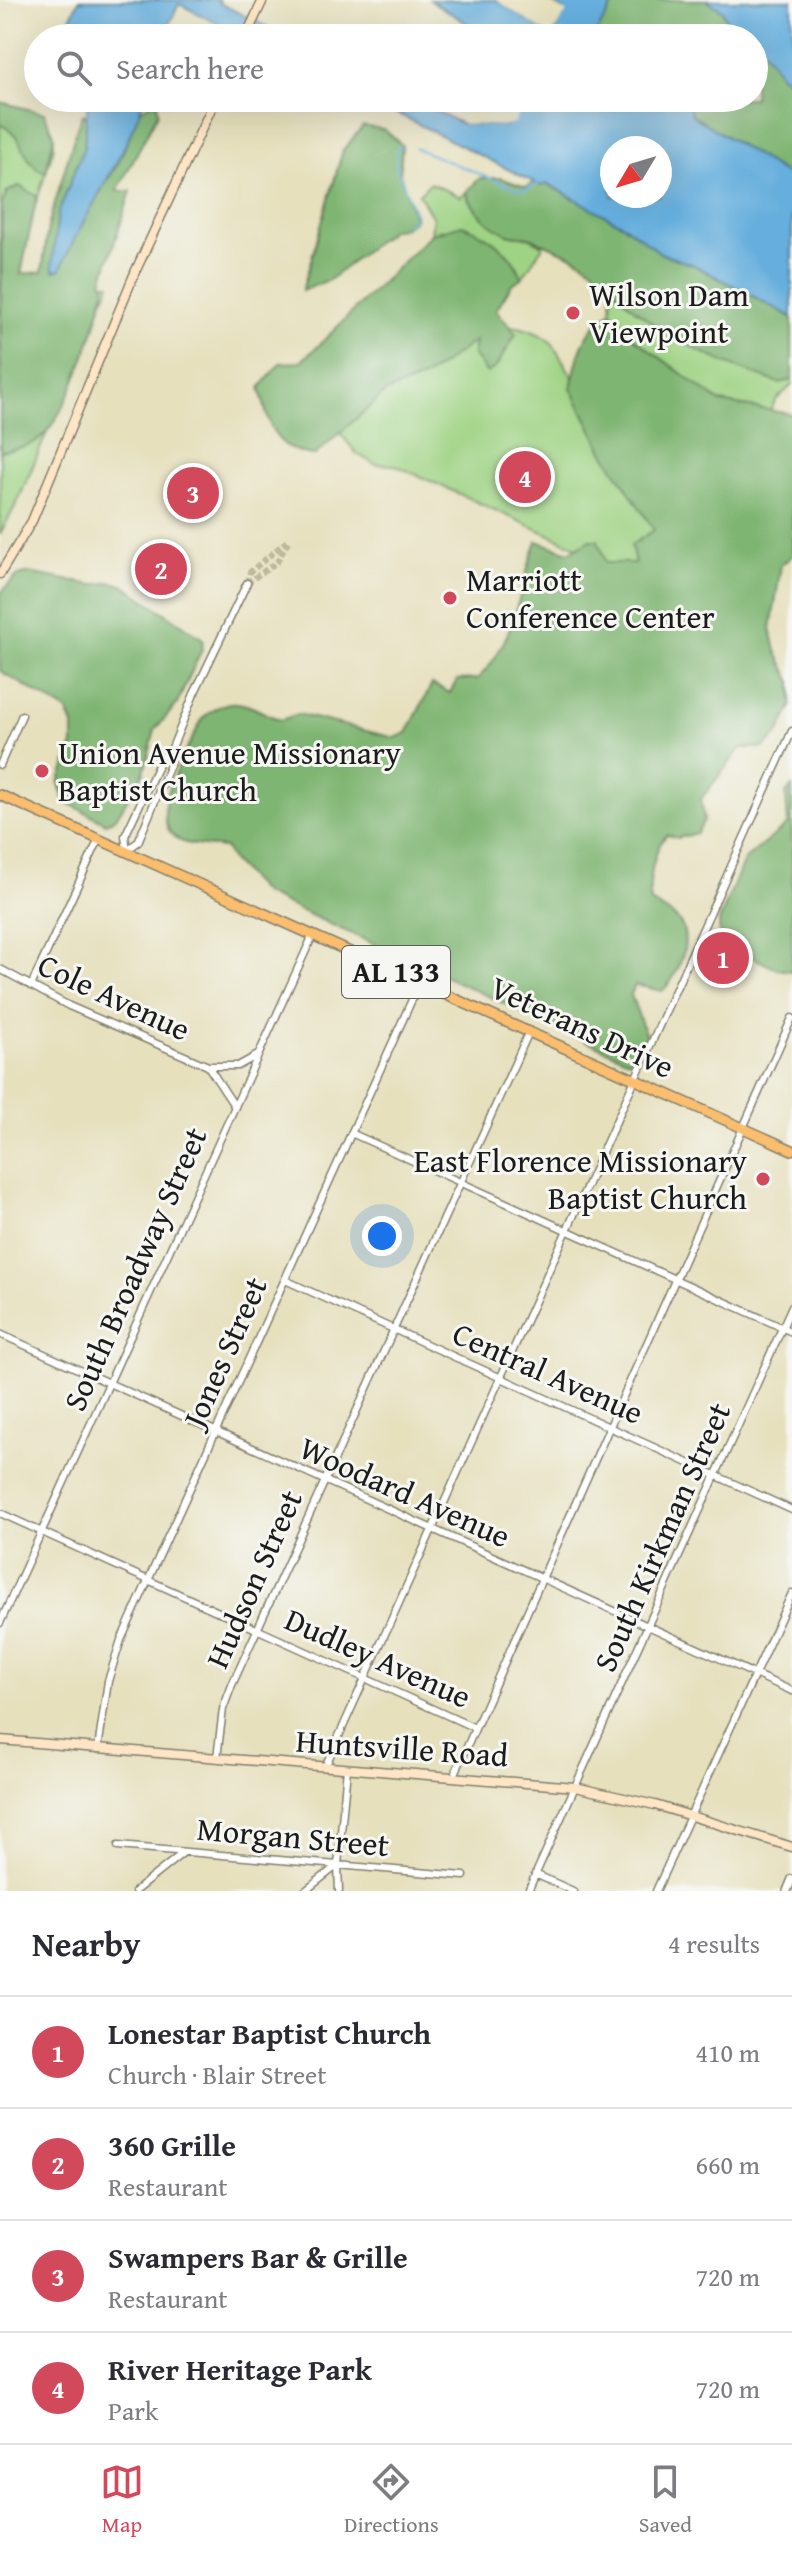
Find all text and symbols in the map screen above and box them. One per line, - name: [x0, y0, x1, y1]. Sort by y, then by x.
- search box: [24, 24, 768, 112]
- icon: search: [52, 46, 96, 90]
- text: Search here: [116, 46, 264, 90]
- north arrow: [600, 136, 672, 208]
- place label: Wilson Dam Viewpoint: [589, 271, 749, 355]
- marker: Wilson Dam Viewpoint: [564, 304, 582, 322]
- pin: 4: [499, 447, 551, 507]
- pin: 3: [167, 463, 219, 523]
- pin: 2: [135, 539, 187, 599]
- place label: Marriott Conference Center: [466, 556, 715, 640]
- marker: Marriott Conference Center: [441, 589, 459, 607]
- place label: Union Avenue Missionary Baptist Church: [58, 729, 401, 813]
- marker: Union Avenue Missionary Baptist Church: [33, 762, 51, 780]
- pin: 1: [697, 928, 749, 988]
- street label: Cole Avenue: [30, 941, 198, 1052]
- road number: AL 133: [342, 946, 450, 998]
- street label: Veterans Drive: [483, 963, 682, 1090]
- street label: South Broadway Street: [51, 1119, 218, 1418]
- place label: East Florence Missionary Baptist Church: [414, 1137, 747, 1221]
- marker: East Florence Missionary Baptist Church: [754, 1170, 772, 1188]
- your location: [362, 1216, 402, 1256]
- street label: Jones Street: [169, 1269, 279, 1438]
- street label: Central Avenue: [445, 1310, 651, 1436]
- street label: South Kirkman Street: [581, 1395, 742, 1679]
- street label: Woodard Avenue: [292, 1424, 518, 1559]
- street label: Hudson Street: [193, 1482, 314, 1675]
- street label: Dudley Avenue: [278, 1596, 479, 1720]
- street label: Huntsville Road: [294, 1717, 510, 1778]
- street label: Morgan Street: [195, 1805, 391, 1868]
- text: Nearby: [32, 1919, 141, 1968]
- text: 4 results: [668, 1924, 760, 1963]
- text: Lonestar Baptist Church: [108, 2011, 431, 2055]
- text: 1: [51, 2033, 65, 2072]
- text: 410 m: [695, 2033, 760, 2072]
- text: Church · Blair Street: [108, 2055, 326, 2094]
- text: 360 Grille: [108, 2123, 236, 2167]
- text: 2: [51, 2145, 65, 2184]
- text: 660 m: [695, 2145, 760, 2184]
- text: Restaurant: [108, 2167, 228, 2206]
- text: Swampers Bar & Grille: [108, 2235, 408, 2279]
- text: 3: [51, 2257, 65, 2296]
- text: 720 m: [695, 2257, 760, 2296]
- text: Restaurant: [108, 2279, 228, 2318]
- text: River Heritage Park: [108, 2347, 372, 2391]
- text: 4: [51, 2369, 65, 2408]
- text: 720 m: [695, 2369, 760, 2408]
- text: Park: [108, 2391, 158, 2430]
- tab: Map: [100, 2460, 144, 2540]
- tab: Directions: [344, 2460, 439, 2540]
- tab: Saved: [639, 2460, 692, 2540]

